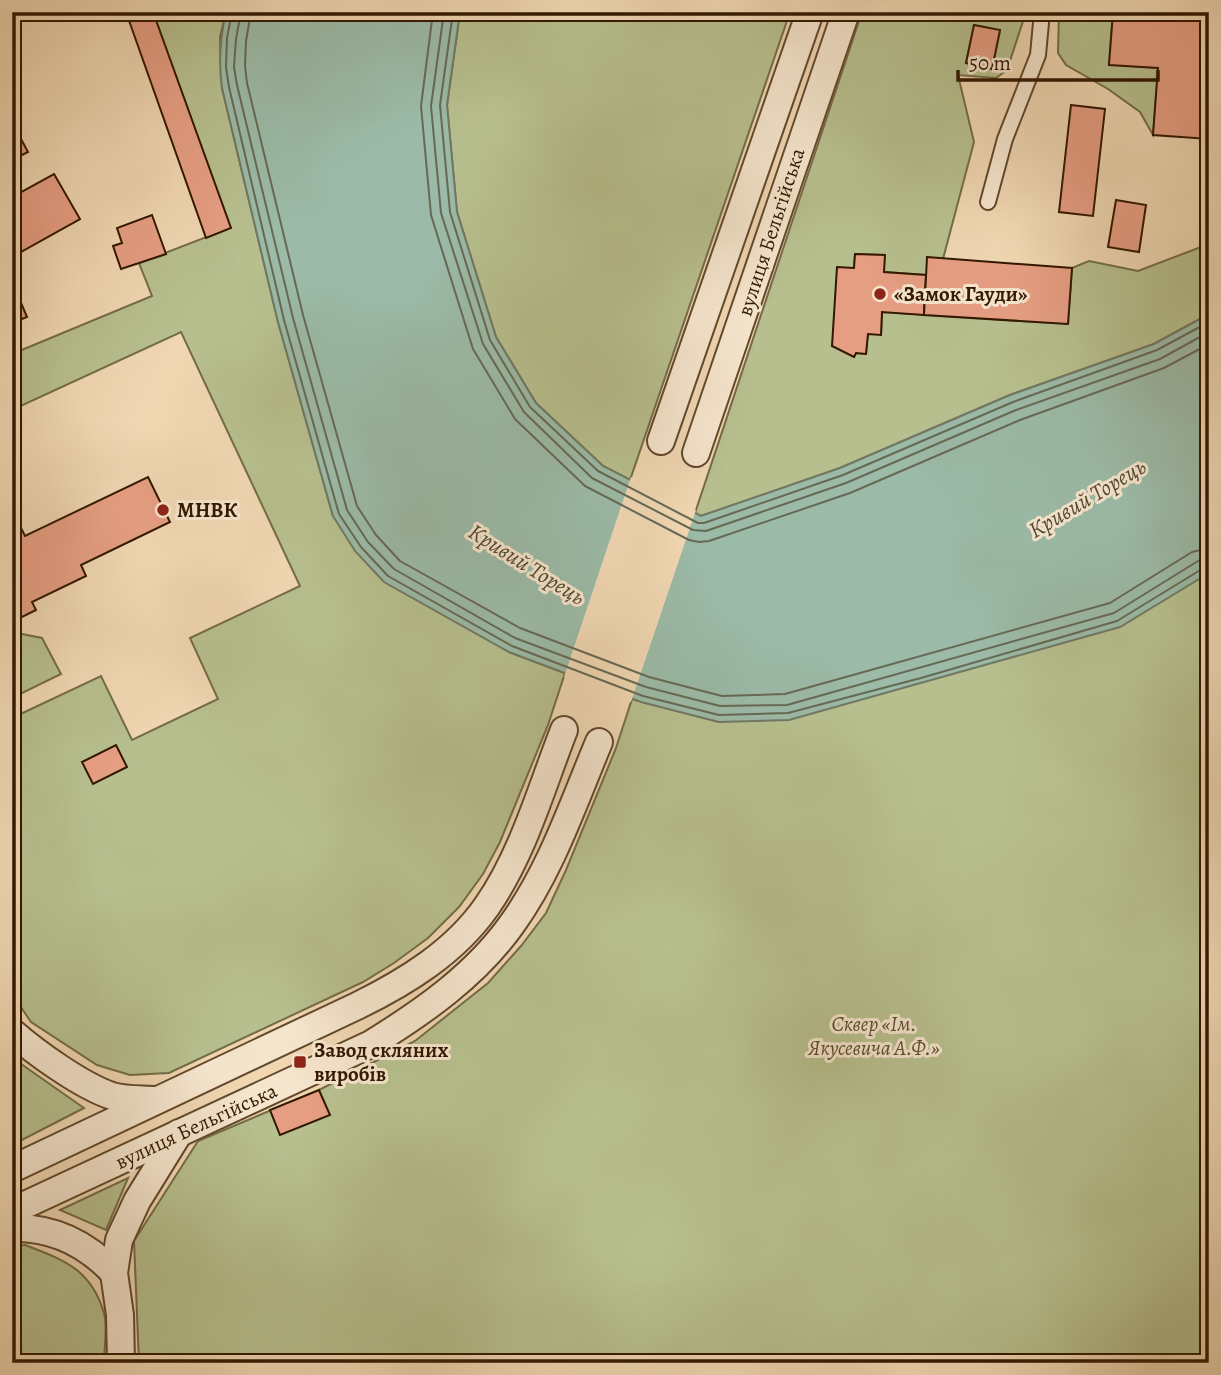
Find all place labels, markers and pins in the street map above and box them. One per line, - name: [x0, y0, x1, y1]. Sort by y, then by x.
- place label: «Замок Гауди»: [894, 280, 1027, 308]
- marker: «Замок Гауди»: [872, 286, 888, 302]
- place label: МНВК: [177, 496, 238, 524]
- marker: МНВК: [155, 502, 171, 518]
- place label: Завод скляних виробів: [314, 1036, 449, 1088]
- marker: Завод скляних виробів: [292, 1054, 308, 1070]

